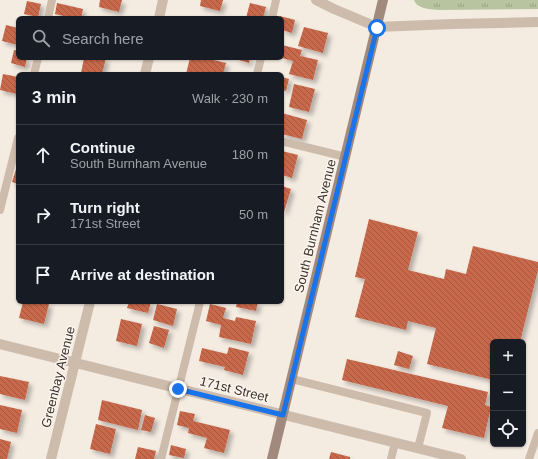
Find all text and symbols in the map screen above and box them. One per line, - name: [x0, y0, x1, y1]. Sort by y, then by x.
- search box: [16, 16, 284, 60]
- route start: [368, 19, 386, 37]
- icon: search: [30, 27, 52, 49]
- text: Search here: [62, 30, 144, 47]
- text: 3 min: [32, 88, 76, 107]
- text: Walk · 230 m: [192, 91, 268, 106]
- text: Continue: [70, 139, 135, 156]
- icon: ahead: [32, 144, 54, 166]
- text: 180 m: [232, 147, 268, 162]
- text: South Burnham Avenue: [70, 156, 207, 171]
- street label: South Burnham Avenue: [291, 158, 339, 294]
- text: Turn right: [70, 199, 140, 216]
- icon: right: [32, 204, 54, 226]
- text: 50 m: [239, 207, 268, 222]
- text: 171st Street: [70, 216, 140, 231]
- icon: arrive: [32, 264, 54, 286]
- text: Arrive at destination: [70, 266, 215, 283]
- street label: Greenbay Avenue: [38, 325, 78, 429]
- map controls: [490, 339, 526, 447]
- button: +: [490, 339, 526, 375]
- street label: 171st Street: [198, 373, 270, 405]
- button: −: [490, 375, 526, 411]
- route end: [169, 380, 187, 398]
- button: locate: [490, 411, 526, 447]

